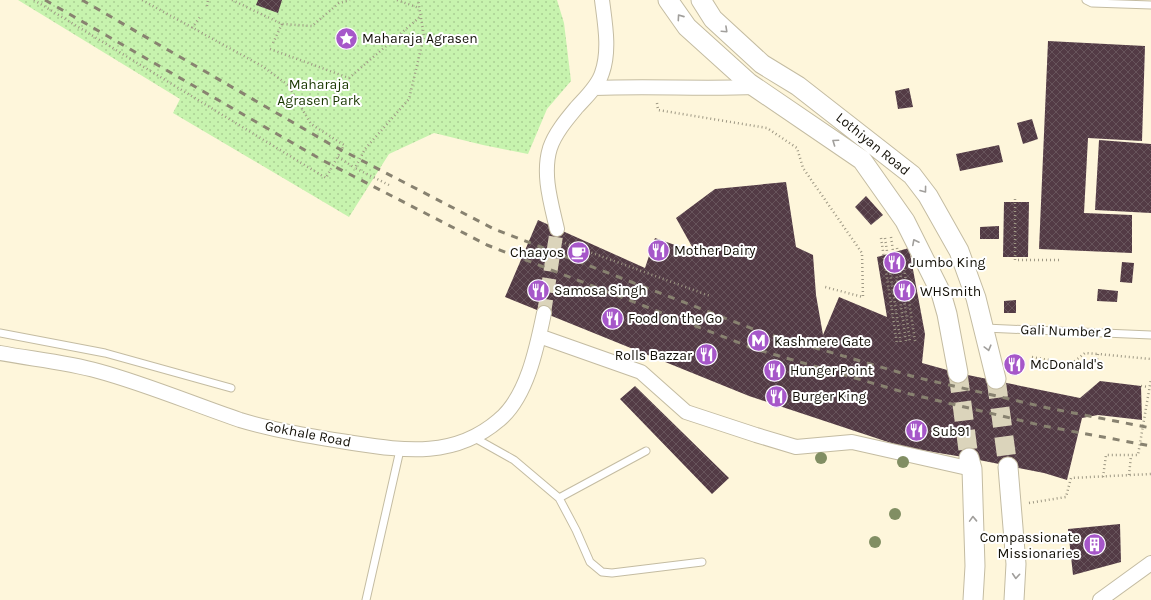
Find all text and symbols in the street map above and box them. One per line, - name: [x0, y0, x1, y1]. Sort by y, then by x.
- one-way arrow: [677, 14, 685, 21]
- place icon: Maharaja Agrasen: [333, 25, 359, 51]
- one-way arrow: [720, 26, 728, 33]
- place label: Maharaja Agrasen: [362, 30, 478, 47]
- park label: Maharaja Agrasen Park: [277, 76, 361, 109]
- street label: Lothiyan Road: [833, 109, 913, 179]
- one-way arrow: [832, 139, 839, 147]
- one-way arrow: [919, 186, 927, 193]
- restaurant icon: Mother Dairy: [645, 237, 671, 263]
- one-way arrow: [912, 238, 920, 246]
- cafe icon: Chaayos: [566, 239, 592, 265]
- place label: Mother Dairy: [674, 242, 756, 259]
- place label: Chaayos: [510, 244, 564, 261]
- restaurant icon: Jumbo King: [882, 249, 908, 275]
- place label: Jumbo King: [910, 254, 986, 271]
- restaurant icon: Samosa Singh: [525, 277, 551, 303]
- restaurant icon: WHSmith: [891, 278, 917, 304]
- place label: Samosa Singh: [554, 282, 647, 299]
- place label: WHSmith: [920, 283, 981, 300]
- restaurant icon: Food on the Go: [599, 305, 625, 331]
- place label: Food on the Go: [628, 310, 722, 327]
- street label: Gali Number 2: [1020, 321, 1112, 341]
- metro station icon: Kashmere Gate: [745, 328, 771, 354]
- place label: Kashmere Gate: [774, 333, 871, 350]
- restaurant icon: Rolls Bazzar: [694, 342, 720, 368]
- one-way arrow: [983, 345, 991, 351]
- place label: Rolls Bazzar: [615, 347, 693, 364]
- restaurant icon: McDonald's: [1001, 351, 1027, 377]
- place label: McDonald's: [1030, 356, 1104, 373]
- restaurant icon: Hunger Point: [761, 357, 787, 383]
- place label: Hunger Point: [790, 362, 873, 379]
- restaurant icon: Burger King: [764, 383, 790, 409]
- place label: Burger King: [792, 388, 867, 405]
- street label: Gokhale Road: [263, 417, 353, 451]
- restaurant icon: Sub91: [903, 418, 929, 444]
- place label: Sub91: [932, 423, 970, 440]
- one-way arrow: [969, 516, 978, 522]
- place label: Compassionate Missionaries: [980, 529, 1080, 562]
- building icon: Compassionate Missionaries: [1082, 532, 1108, 558]
- one-way arrow: [1011, 573, 1020, 579]

